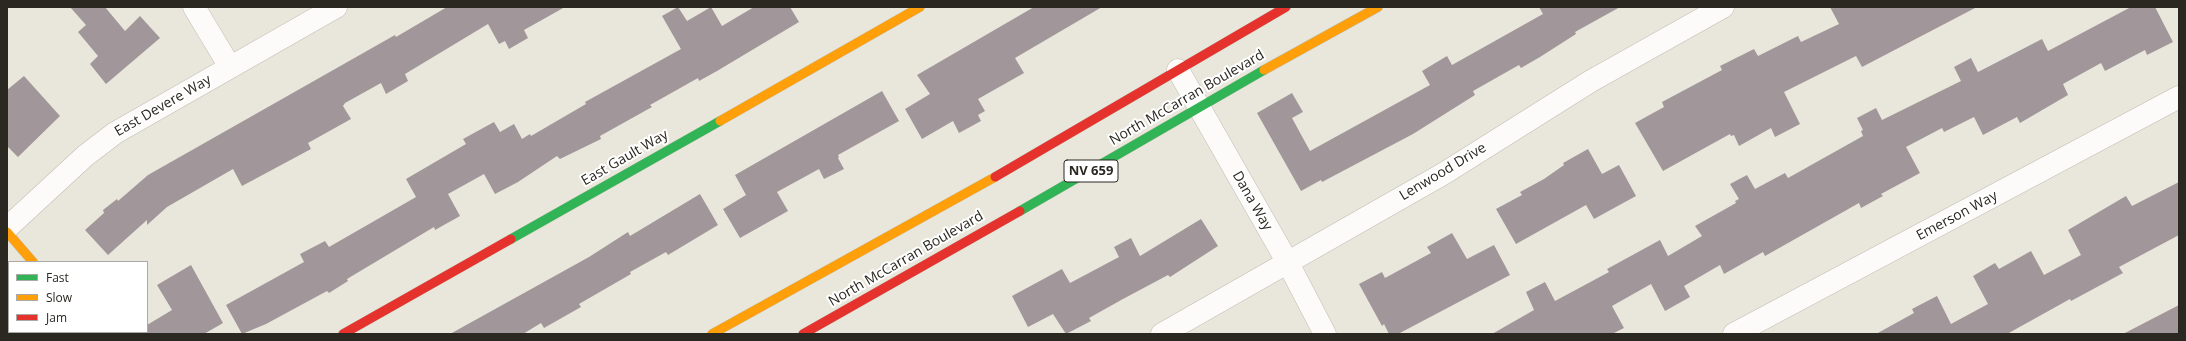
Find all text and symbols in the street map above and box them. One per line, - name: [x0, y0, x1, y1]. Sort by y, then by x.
- street label: North McCarran Boulevard: [1107, 47, 1267, 149]
- street label: East Devere Way: [112, 72, 214, 140]
- street label: East Gault Way: [579, 126, 671, 190]
- street label: Lenwood Drive: [1397, 140, 1489, 204]
- road number: NV 659: [1064, 160, 1118, 182]
- street label: Dana Way: [1228, 168, 1276, 234]
- street label: Emerson Way: [1914, 188, 2000, 244]
- street label: North McCarran Boulevard: [826, 208, 986, 310]
- legend: [8, 261, 148, 333]
- text: Fast: [46, 269, 69, 286]
- text: Slow: [46, 289, 72, 306]
- text: Jam: [46, 309, 67, 326]

